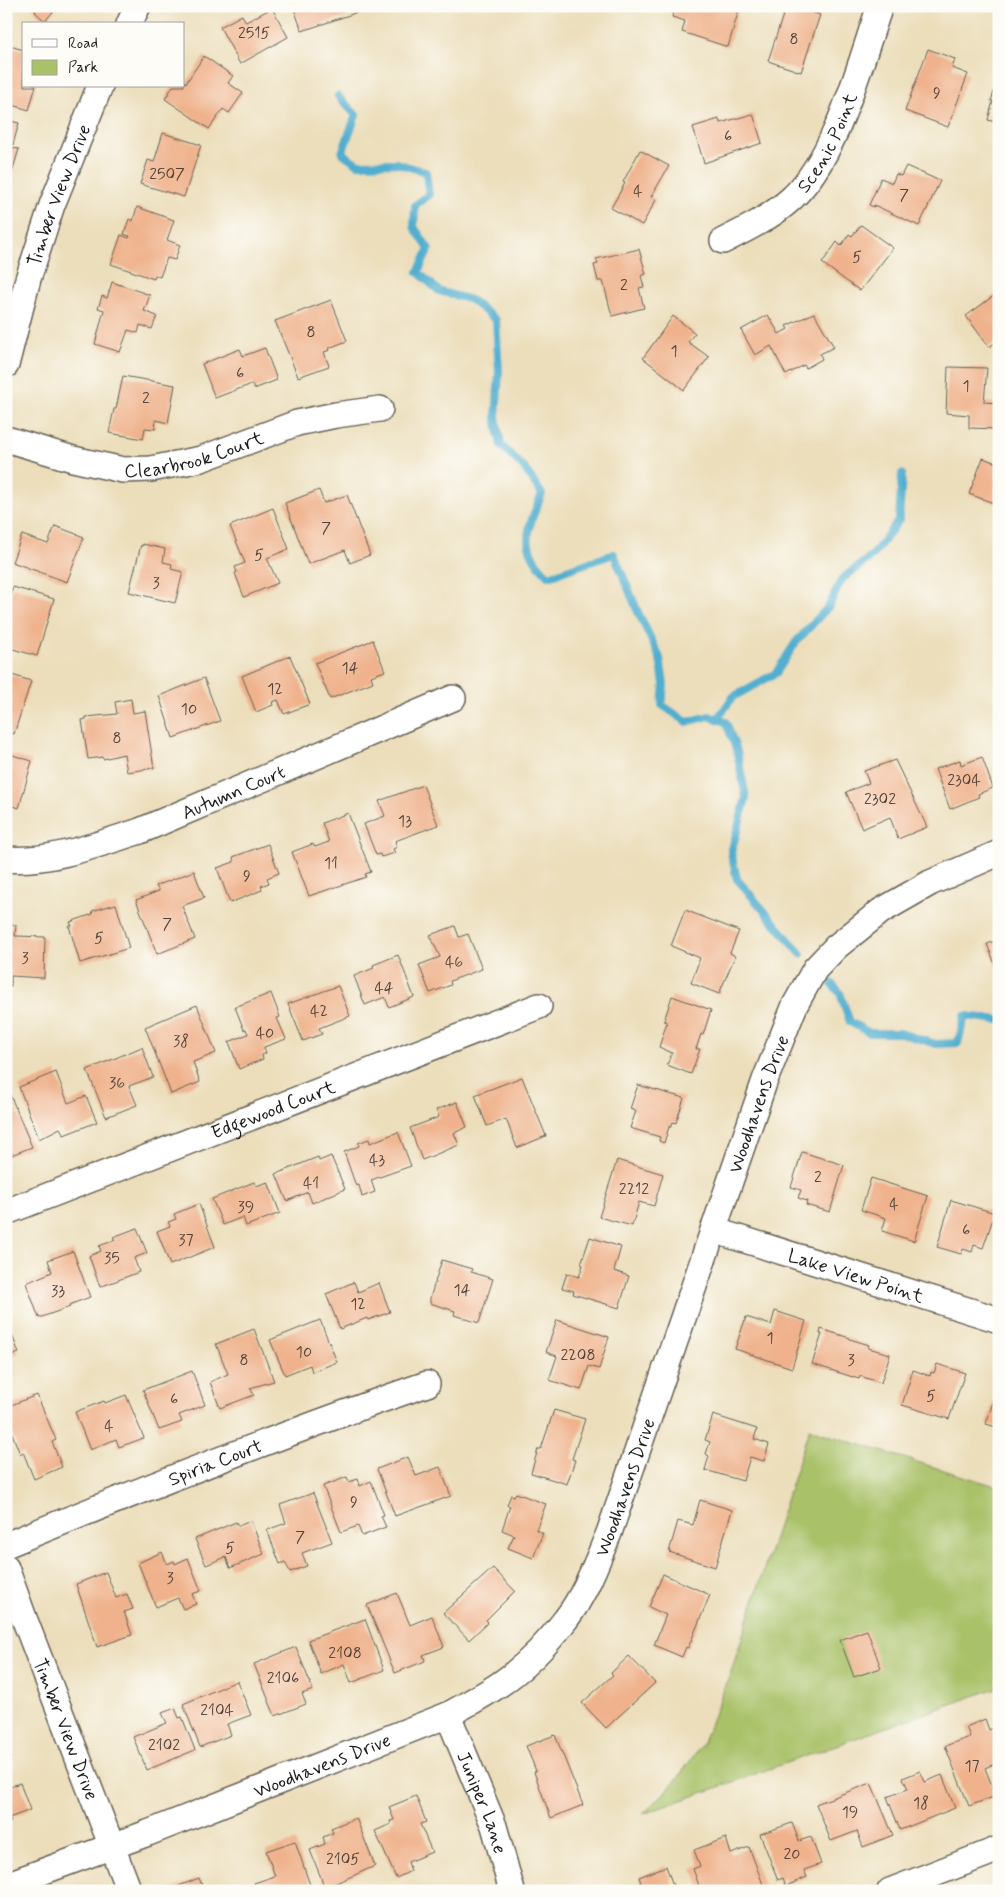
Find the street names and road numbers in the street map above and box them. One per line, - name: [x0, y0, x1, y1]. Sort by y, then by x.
- street label: Scenic Point: [792, 90, 864, 198]
- street label: Timber View Drive: [22, 121, 97, 270]
- street label: Clearbrook Court: [124, 426, 267, 484]
- street label: Autumn Court: [178, 760, 289, 826]
- street label: Woodhavens Drive: [723, 1032, 796, 1177]
- street label: Edgewood Court: [208, 1075, 339, 1146]
- street label: Lake View Point: [785, 1243, 927, 1310]
- street label: Woodhavens Drive: [590, 1415, 662, 1560]
- street label: Spiria Court: [165, 1434, 266, 1492]
- street label: Timber View Drive: [27, 1655, 104, 1804]
- street label: Woodhavens Drive: [250, 1728, 394, 1804]
- street label: Juniper Lane: [450, 1748, 512, 1857]

